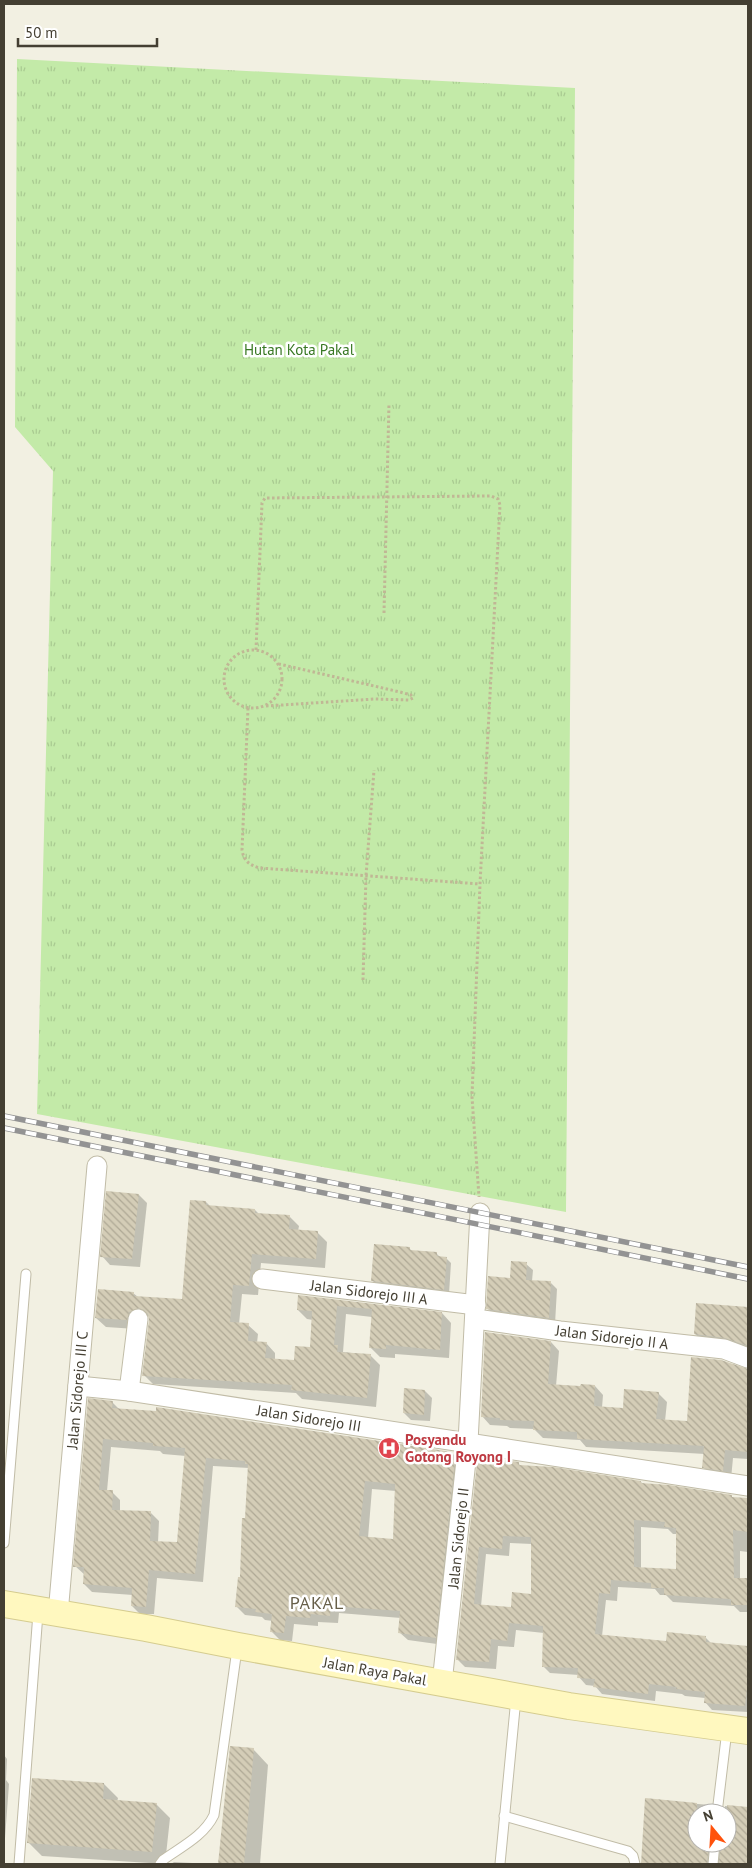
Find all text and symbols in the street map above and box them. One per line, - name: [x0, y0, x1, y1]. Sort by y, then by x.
- scale bar: [18, 15, 156, 47]
- text: 50 m: [25, 23, 58, 42]
- park label: Hutan Kota Pakal: [244, 340, 355, 359]
- street label: Jalan Sidorejo III A: [308, 1275, 429, 1309]
- street label: Jalan Sidorejo II A: [553, 1321, 670, 1353]
- street label: Jalan Sidorejo III C: [62, 1330, 92, 1451]
- street label: Jalan Sidorejo III: [254, 1400, 363, 1436]
- place label: Posyandu Gotong Royong I: [405, 1430, 511, 1466]
- hospital icon: Posyandu Gotong Royong I: [377, 1436, 401, 1460]
- street label: Jalan Sidorejo II: [443, 1487, 473, 1590]
- district label: PAKAL: [290, 1591, 344, 1614]
- street label: Jalan Raya Pakal: [321, 1652, 429, 1690]
- north arrow: [687, 1803, 737, 1853]
- text: N: [701, 1806, 715, 1826]

